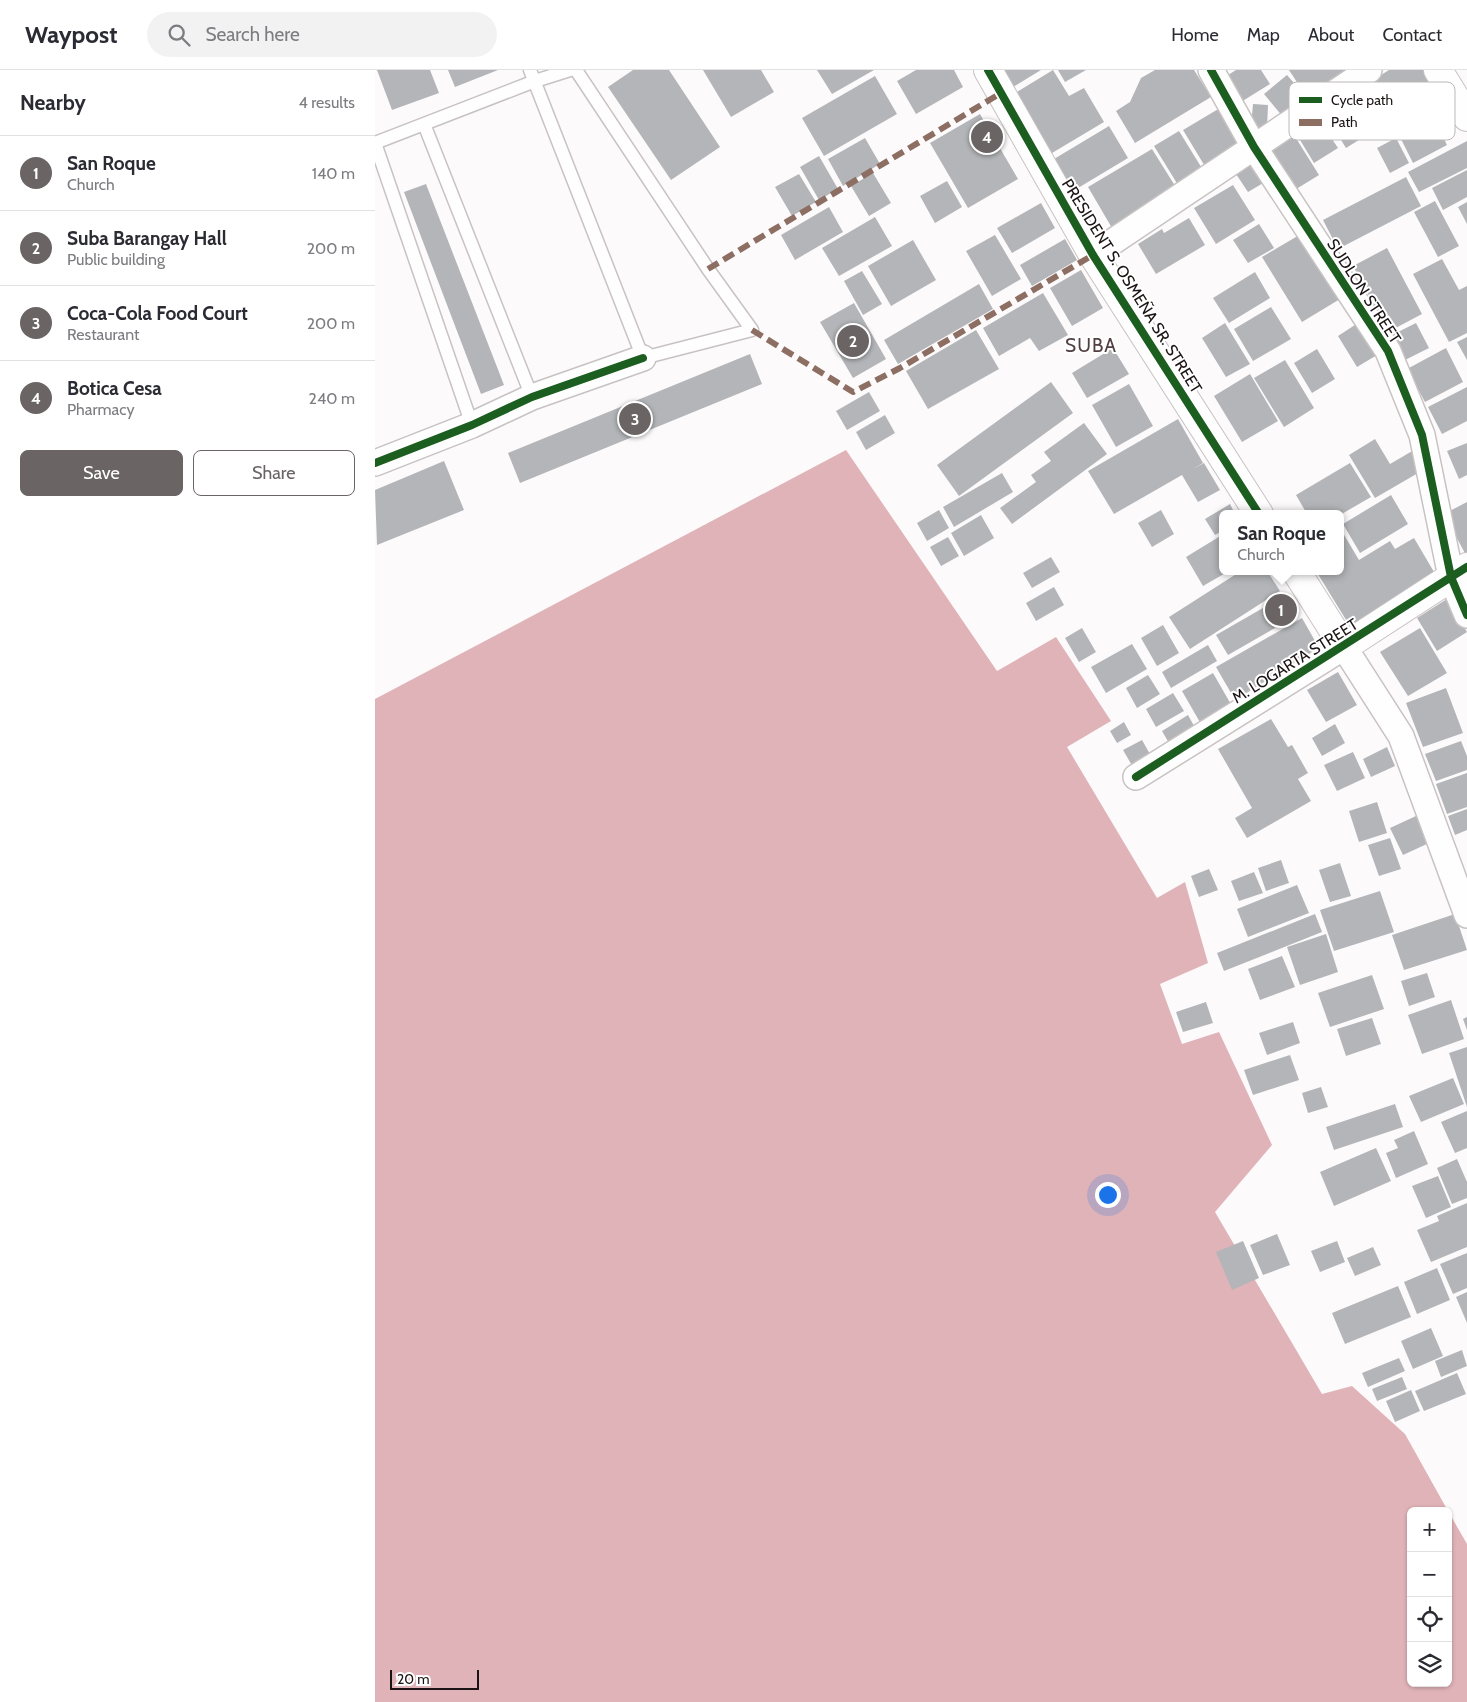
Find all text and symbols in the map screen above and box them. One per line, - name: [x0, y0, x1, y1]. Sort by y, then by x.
- search box: [147, 12, 497, 57]
- text: Waypost: [25, 20, 117, 49]
- icon: search: [165, 21, 193, 49]
- text: Search here: [205, 23, 300, 46]
- text: Home: [1171, 24, 1219, 46]
- text: Map: [1247, 24, 1280, 46]
- text: About: [1308, 24, 1354, 46]
- text: Contact: [1382, 24, 1442, 46]
- legend: [1289, 82, 1455, 140]
- text: Nearby: [20, 90, 86, 115]
- text: Cycle path: [1331, 91, 1393, 109]
- text: 4 results: [298, 93, 355, 112]
- text: Path: [1331, 113, 1358, 131]
- pin: 4: [971, 118, 1003, 156]
- text: San Roque: [67, 152, 156, 175]
- text: 1: [33, 164, 39, 183]
- text: 140 m: [312, 164, 355, 183]
- text: Church: [67, 175, 115, 194]
- street label: PRESIDENT S. OSMEÑA SR. STREET: [1058, 175, 1206, 397]
- text: Suba Barangay Hall: [67, 227, 227, 250]
- street label: SUDLON STREET: [1323, 235, 1405, 347]
- text: 2: [32, 239, 40, 258]
- text: 200 m: [307, 239, 355, 258]
- text: Public building: [67, 250, 165, 269]
- text: Coca-Cola Food Court: [67, 302, 248, 325]
- text: 3: [32, 314, 40, 333]
- text: 200 m: [307, 314, 355, 333]
- pin: 2: [837, 322, 869, 360]
- text: Restaurant: [67, 325, 139, 344]
- district label: SUBA: [1065, 334, 1117, 357]
- text: Botica Cesa: [67, 377, 162, 400]
- text: 4: [31, 389, 41, 408]
- text: 240 m: [309, 389, 355, 408]
- text: Pharmacy: [67, 400, 135, 419]
- pin: 3: [619, 400, 651, 438]
- button: Save: [20, 450, 183, 496]
- button: Share: [193, 450, 355, 496]
- popup: [1219, 510, 1344, 575]
- text: San Roque: [1237, 522, 1326, 545]
- text: Church: [1237, 545, 1285, 564]
- pin: 1: [1265, 591, 1297, 629]
- street label: M. LOGARTA STREET: [1229, 614, 1362, 707]
- your location: [1095, 1182, 1121, 1208]
- map controls: [1407, 1507, 1452, 1687]
- button: +: [1407, 1507, 1452, 1552]
- button: −: [1407, 1552, 1452, 1597]
- button: locate: [1407, 1597, 1452, 1642]
- button: layers: [1407, 1642, 1452, 1687]
- scale bar: [390, 1667, 479, 1690]
- text: 20 m: [397, 1670, 430, 1688]

